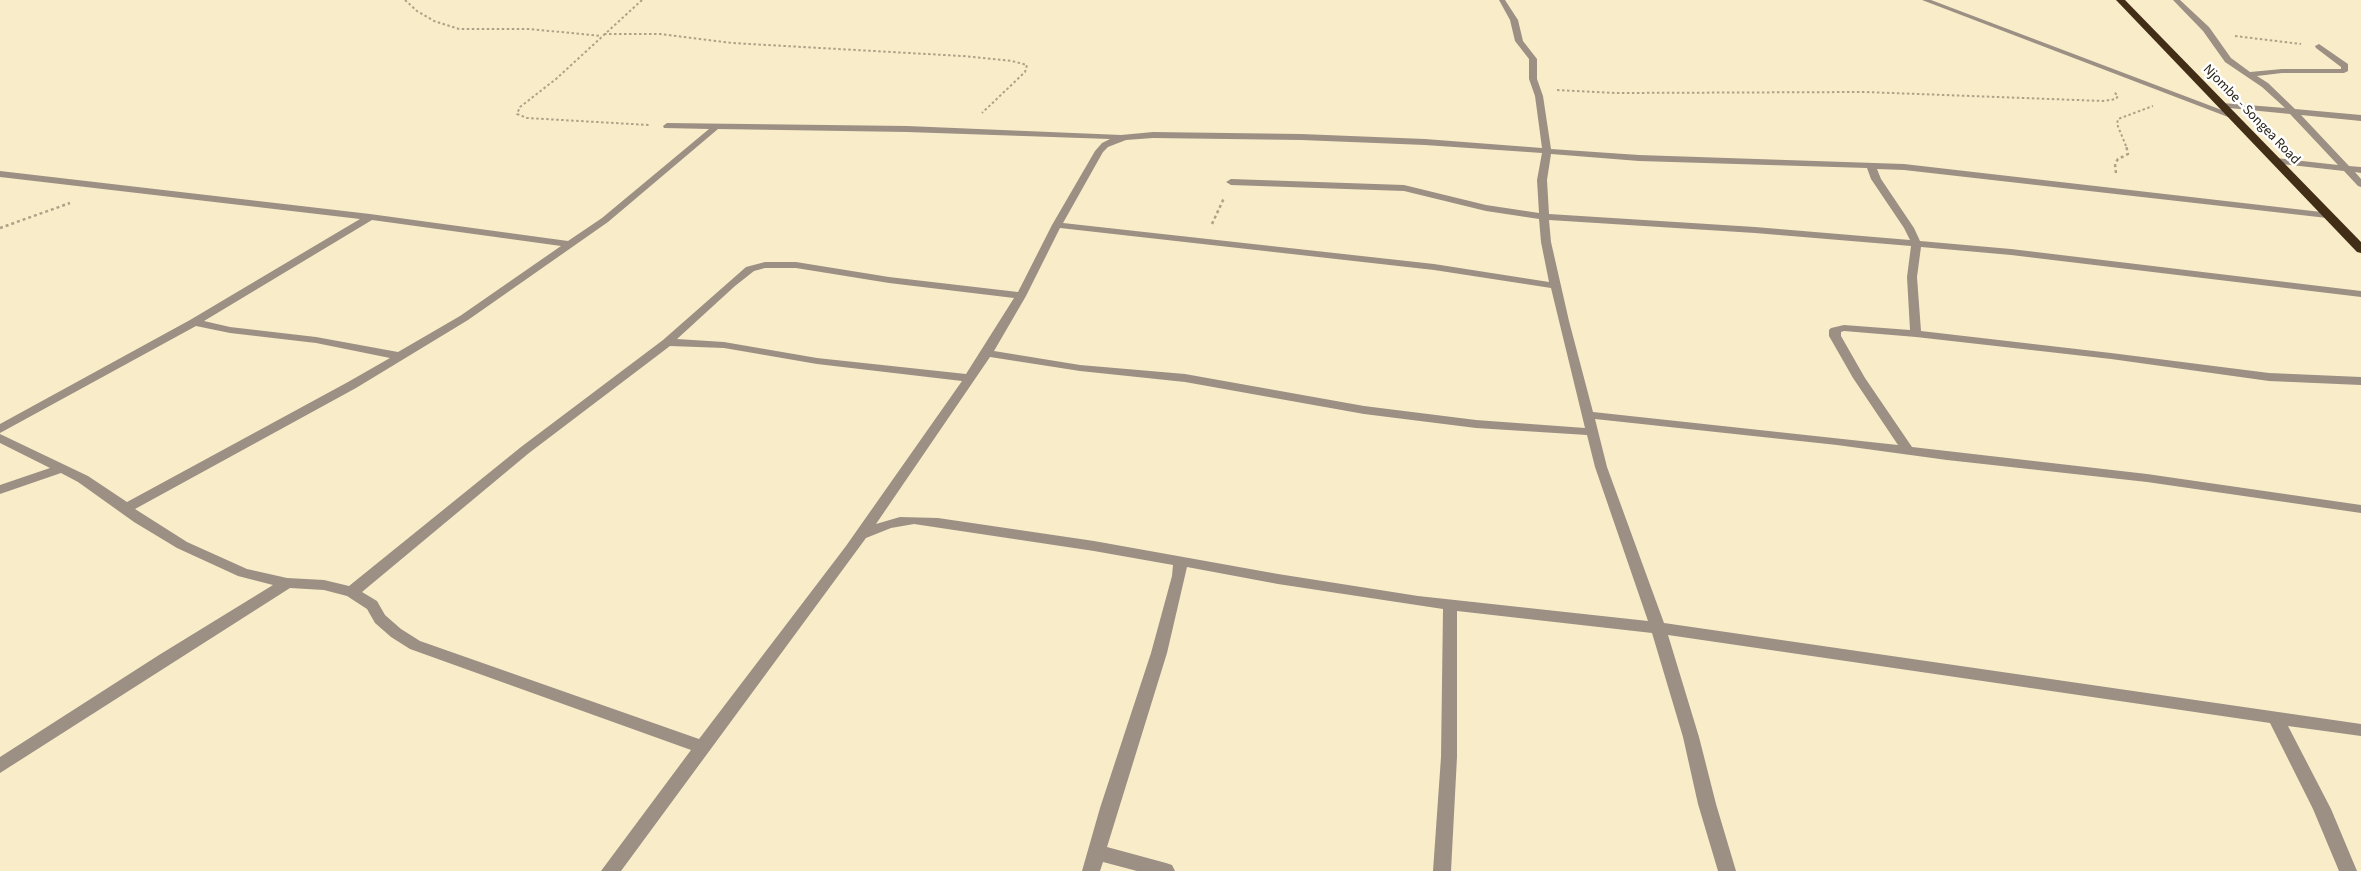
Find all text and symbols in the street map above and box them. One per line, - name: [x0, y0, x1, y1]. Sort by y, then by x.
- street label: Njombe - Songea Road: [2199, 61, 2303, 169]

